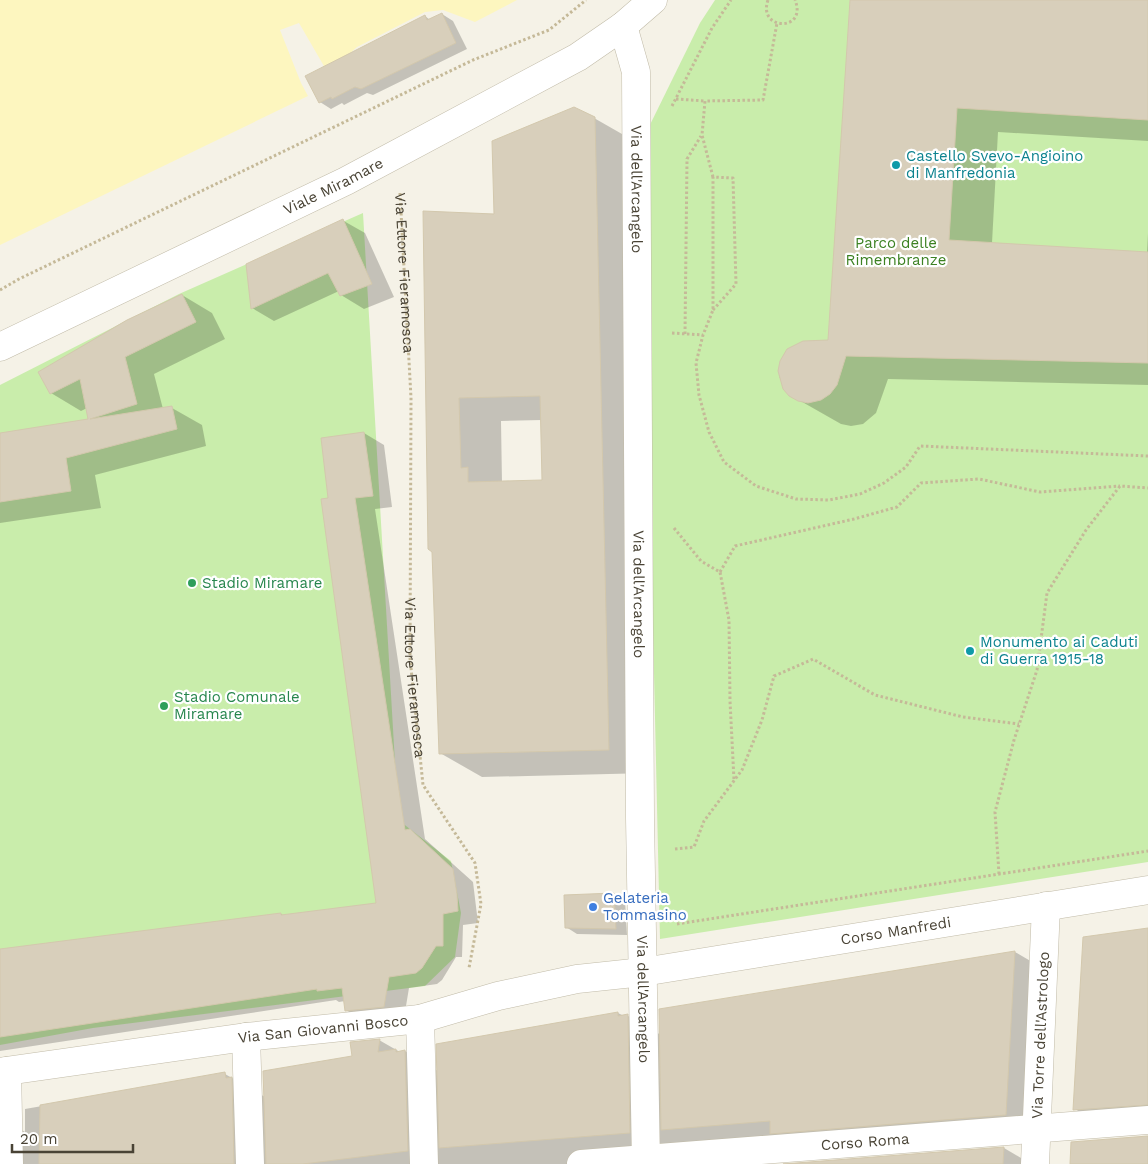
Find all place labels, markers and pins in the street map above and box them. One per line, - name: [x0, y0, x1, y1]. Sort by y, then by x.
- place label: Castello Svevo-Angioino di Manfredonia: [906, 147, 1083, 182]
- marker: Castello Svevo-Angioino di Manfredonia: [890, 159, 902, 171]
- place label: Stadio Miramare: [202, 574, 322, 592]
- marker: Stadio Miramare: [186, 577, 198, 589]
- place label: Monumento ai Caduti di Guerra 1915-18: [980, 633, 1138, 668]
- marker: Monumento ai Caduti di Guerra 1915-18: [964, 645, 976, 657]
- place label: Stadio Comunale Miramare: [174, 688, 300, 723]
- marker: Stadio Comunale Miramare: [158, 700, 170, 712]
- place label: Gelateria Tommasino: [603, 889, 687, 924]
- marker: Gelateria Tommasino: [587, 901, 599, 913]

